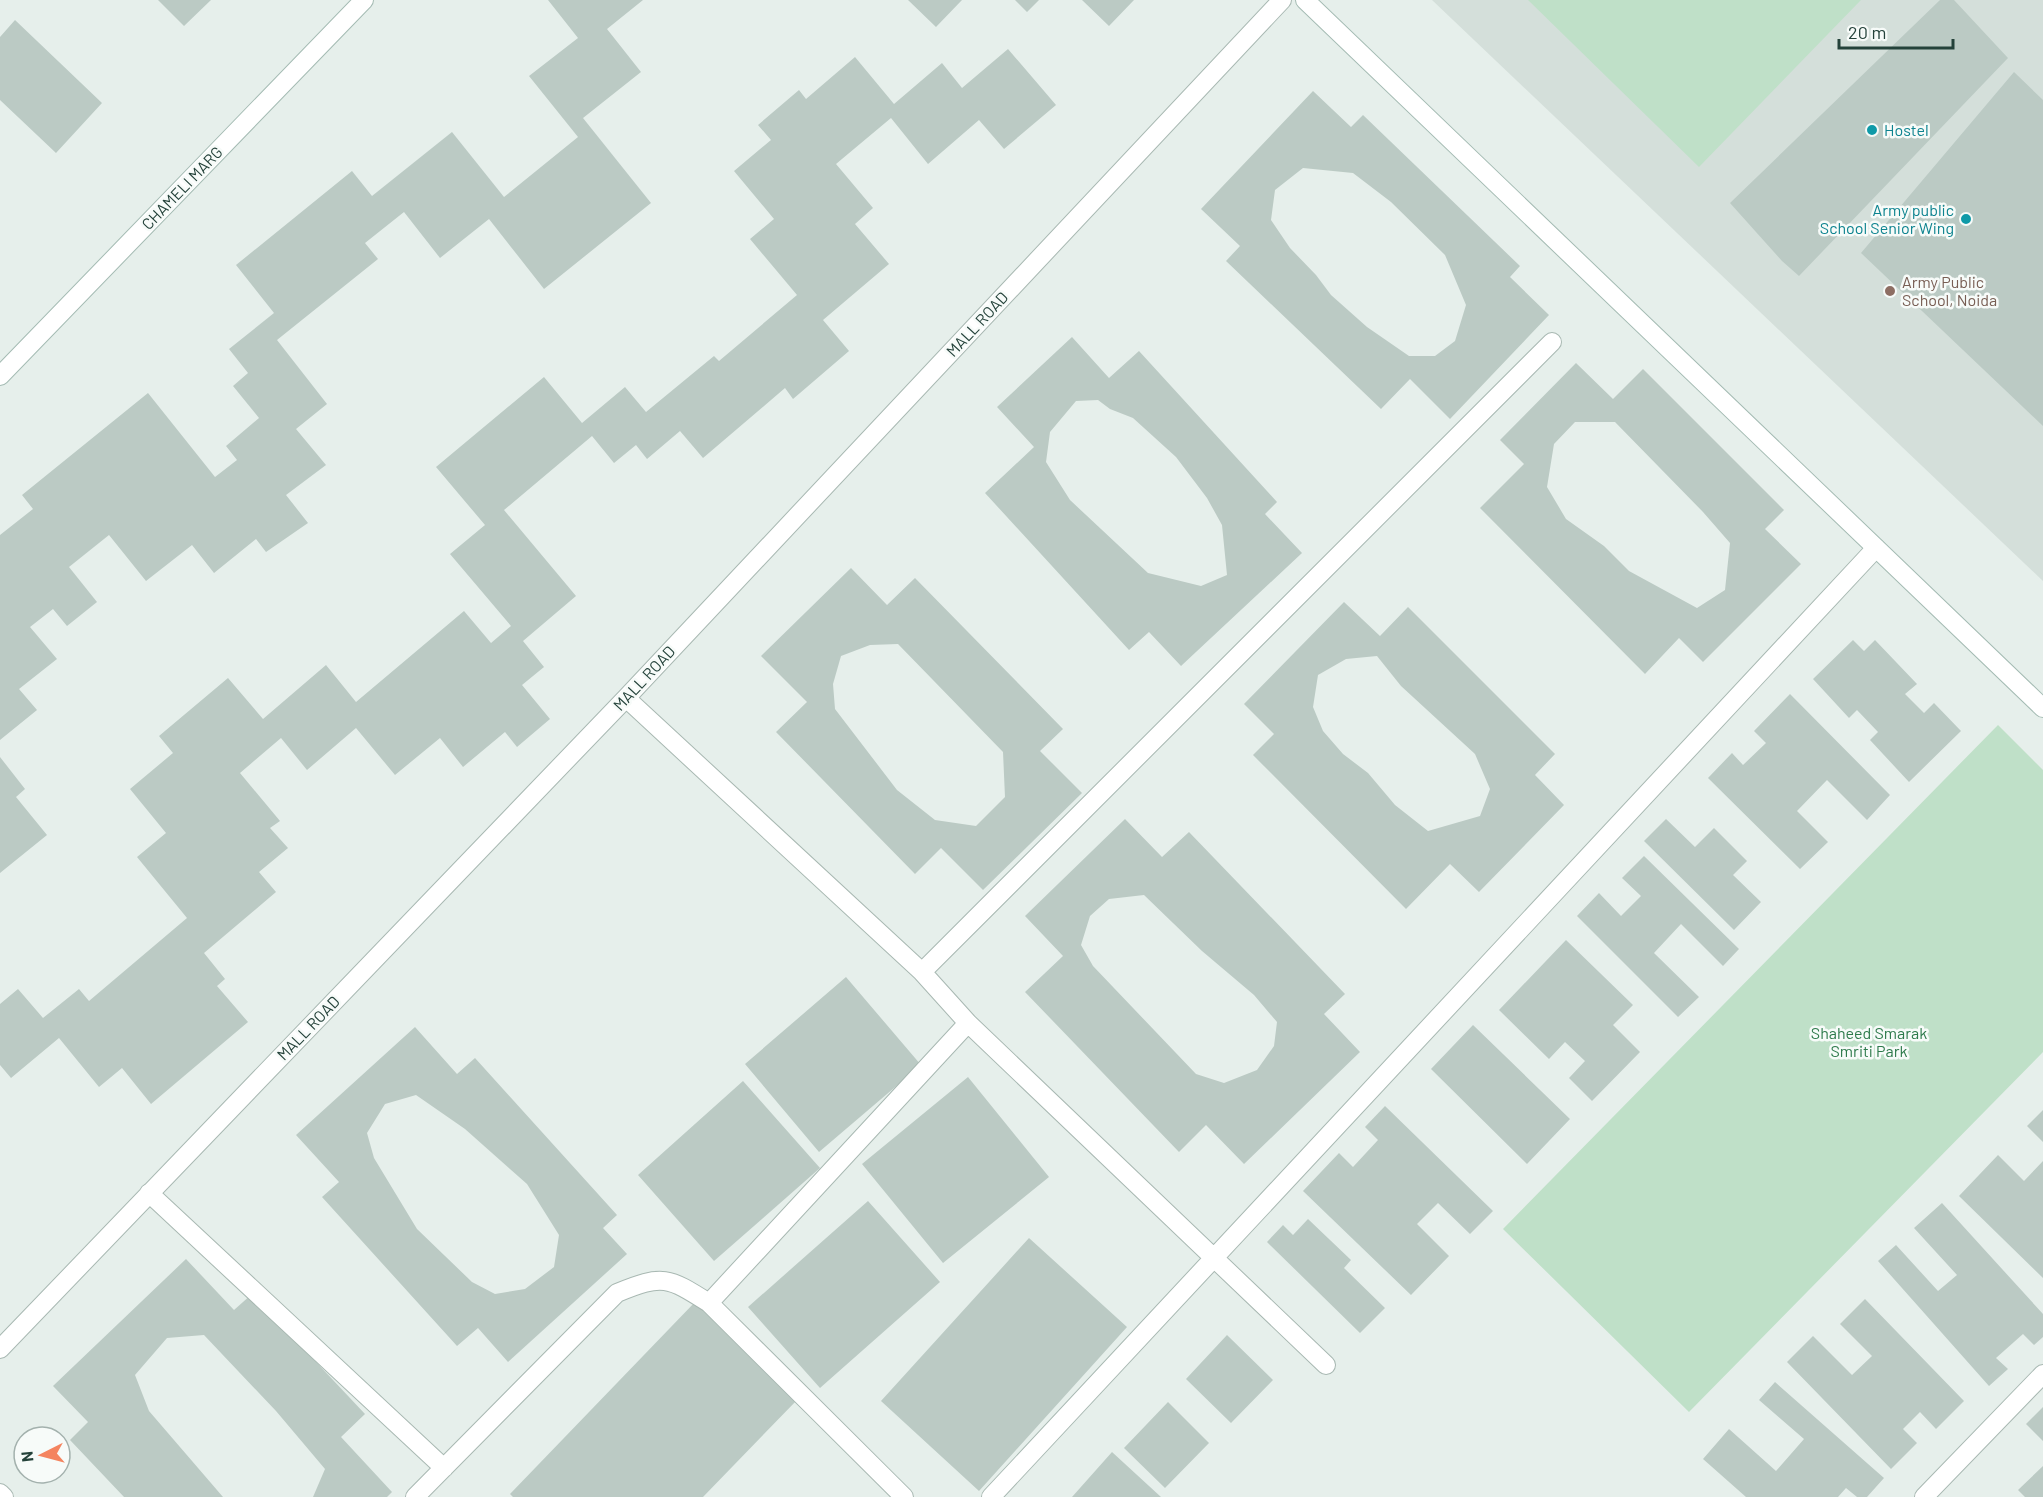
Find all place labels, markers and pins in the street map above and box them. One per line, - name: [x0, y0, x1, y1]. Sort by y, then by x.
- place label: Hostel: [1884, 120, 1929, 139]
- marker: Hostel: [1865, 123, 1879, 137]
- place label: Army public School Senior Wing: [1820, 200, 1954, 237]
- marker: Army public School Senior Wing: [1959, 212, 1973, 226]
- place label: Army Public School, Noida: [1902, 272, 1997, 309]
- marker: Army Public School, Noida: [1883, 284, 1897, 298]

